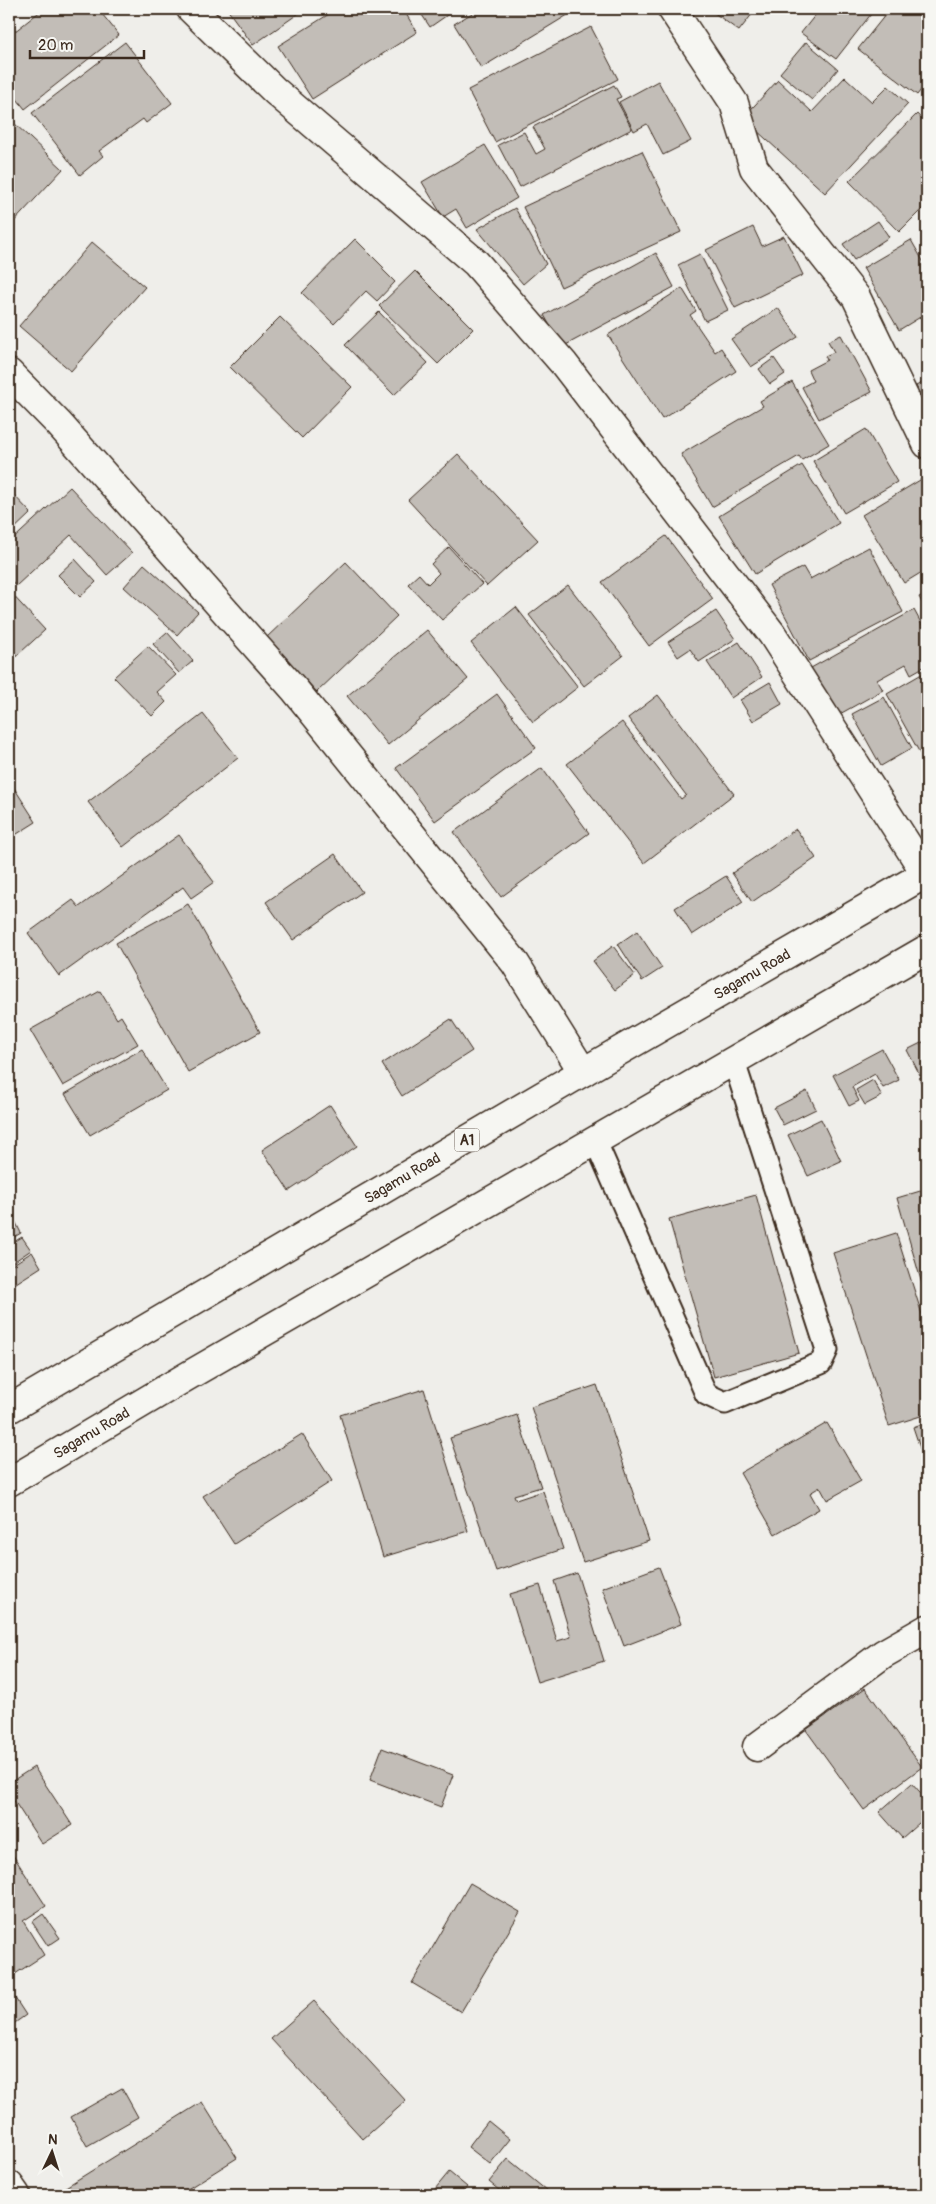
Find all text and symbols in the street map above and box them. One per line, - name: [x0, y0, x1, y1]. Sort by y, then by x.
- scale bar: [30, 28, 144, 60]
- text: 20 m: [38, 36, 73, 55]
- street label: Sagamu Road: [711, 945, 794, 1004]
- road number: A1: [454, 1128, 480, 1152]
- street label: Sagamu Road: [361, 1149, 444, 1208]
- street label: Sagamu Road: [50, 1403, 133, 1463]
- north arrow: [28, 2126, 78, 2176]
- text: N: [48, 2131, 58, 2148]

